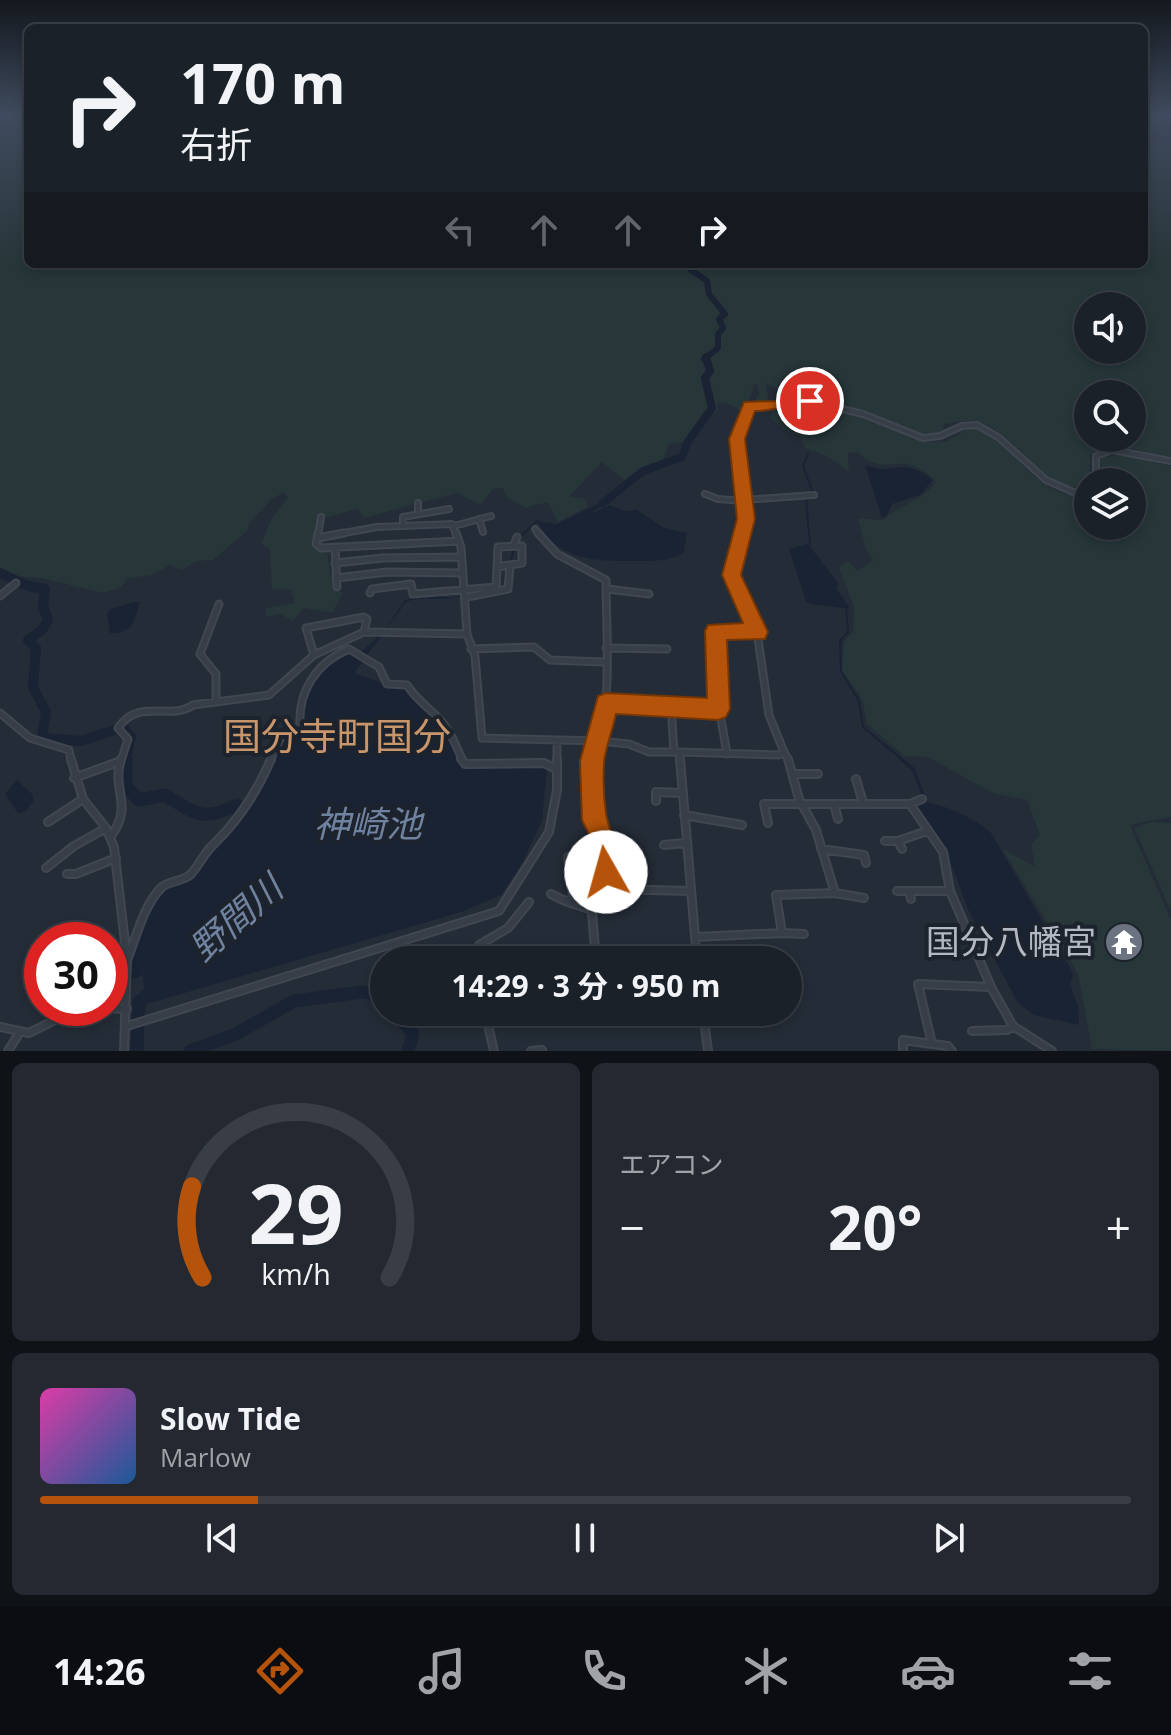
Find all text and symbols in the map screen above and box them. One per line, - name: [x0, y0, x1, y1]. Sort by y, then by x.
- text: 170 m: [180, 44, 346, 120]
- icon: right: [48, 56, 152, 160]
- text: 右折: [180, 120, 252, 169]
- icon: left: [438, 208, 482, 252]
- icon: ahead: [522, 208, 566, 252]
- icon: ahead: [606, 208, 650, 252]
- icon: right: [690, 208, 734, 252]
- map controls: [1074, 292, 1146, 540]
- button: sound: [1074, 292, 1146, 364]
- pin: [776, 367, 844, 435]
- icon: arrive: [788, 379, 832, 423]
- button: search: [1074, 380, 1146, 452]
- button: layers: [1074, 468, 1146, 540]
- district label: 国分寺町国分: [223, 709, 451, 761]
- water label: 神崎池: [314, 799, 425, 848]
- position arrow: [564, 830, 648, 914]
- water label: 野間川: [179, 861, 296, 972]
- place label: 国分八幡宮: [926, 918, 1096, 964]
- temple icon: 国分八幡宮: [1103, 921, 1145, 963]
- speed limit sign: 30: [24, 922, 128, 1026]
- text: 14:29 · 3 分 · 950 m: [451, 965, 721, 1006]
- text: エアコン: [620, 1146, 724, 1182]
- text: 29: [248, 1155, 343, 1268]
- text: 20°: [828, 1186, 922, 1268]
- text: −: [620, 1197, 645, 1257]
- text: +: [1106, 1197, 1131, 1257]
- text: km/h: [261, 1254, 330, 1293]
- text: Slow Tide: [160, 1398, 301, 1439]
- text: Marlow: [160, 1439, 251, 1475]
- icon: previous: [200, 1516, 244, 1560]
- icon: pause: [563, 1516, 607, 1560]
- icon: next: [927, 1516, 971, 1560]
- icon: directions: [252, 1643, 308, 1699]
- icon: music: [414, 1643, 470, 1699]
- icon: phone: [576, 1643, 632, 1699]
- icon: climate: [738, 1643, 794, 1699]
- icon: car: [900, 1643, 956, 1699]
- icon: filters: [1062, 1643, 1118, 1699]
- text: 14:26: [53, 1647, 146, 1696]

